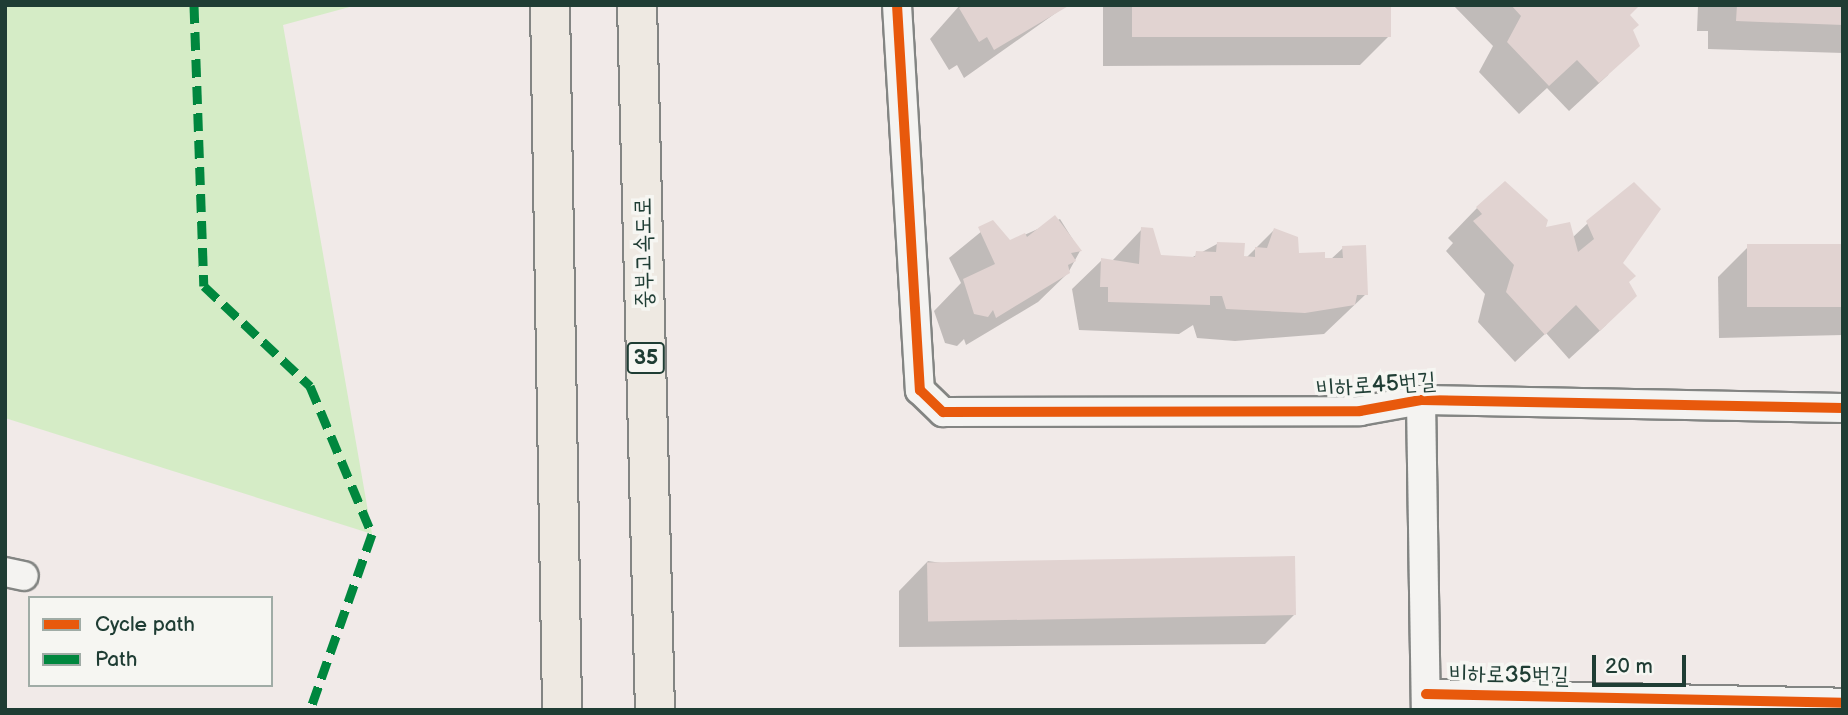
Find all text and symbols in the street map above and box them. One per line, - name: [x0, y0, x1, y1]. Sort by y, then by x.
- street label: 중부고속도로: [629, 197, 659, 309]
- road number: 35: [627, 340, 665, 376]
- street label: 비하로45번길: [1315, 367, 1437, 403]
- legend: [28, 596, 273, 687]
- text: Cycle path: [95, 612, 195, 637]
- scale bar: [1596, 642, 1690, 686]
- text: Path: [95, 647, 137, 672]
- text: 20 m: [1605, 654, 1653, 679]
- street label: 비하로35번길: [1449, 660, 1569, 690]

